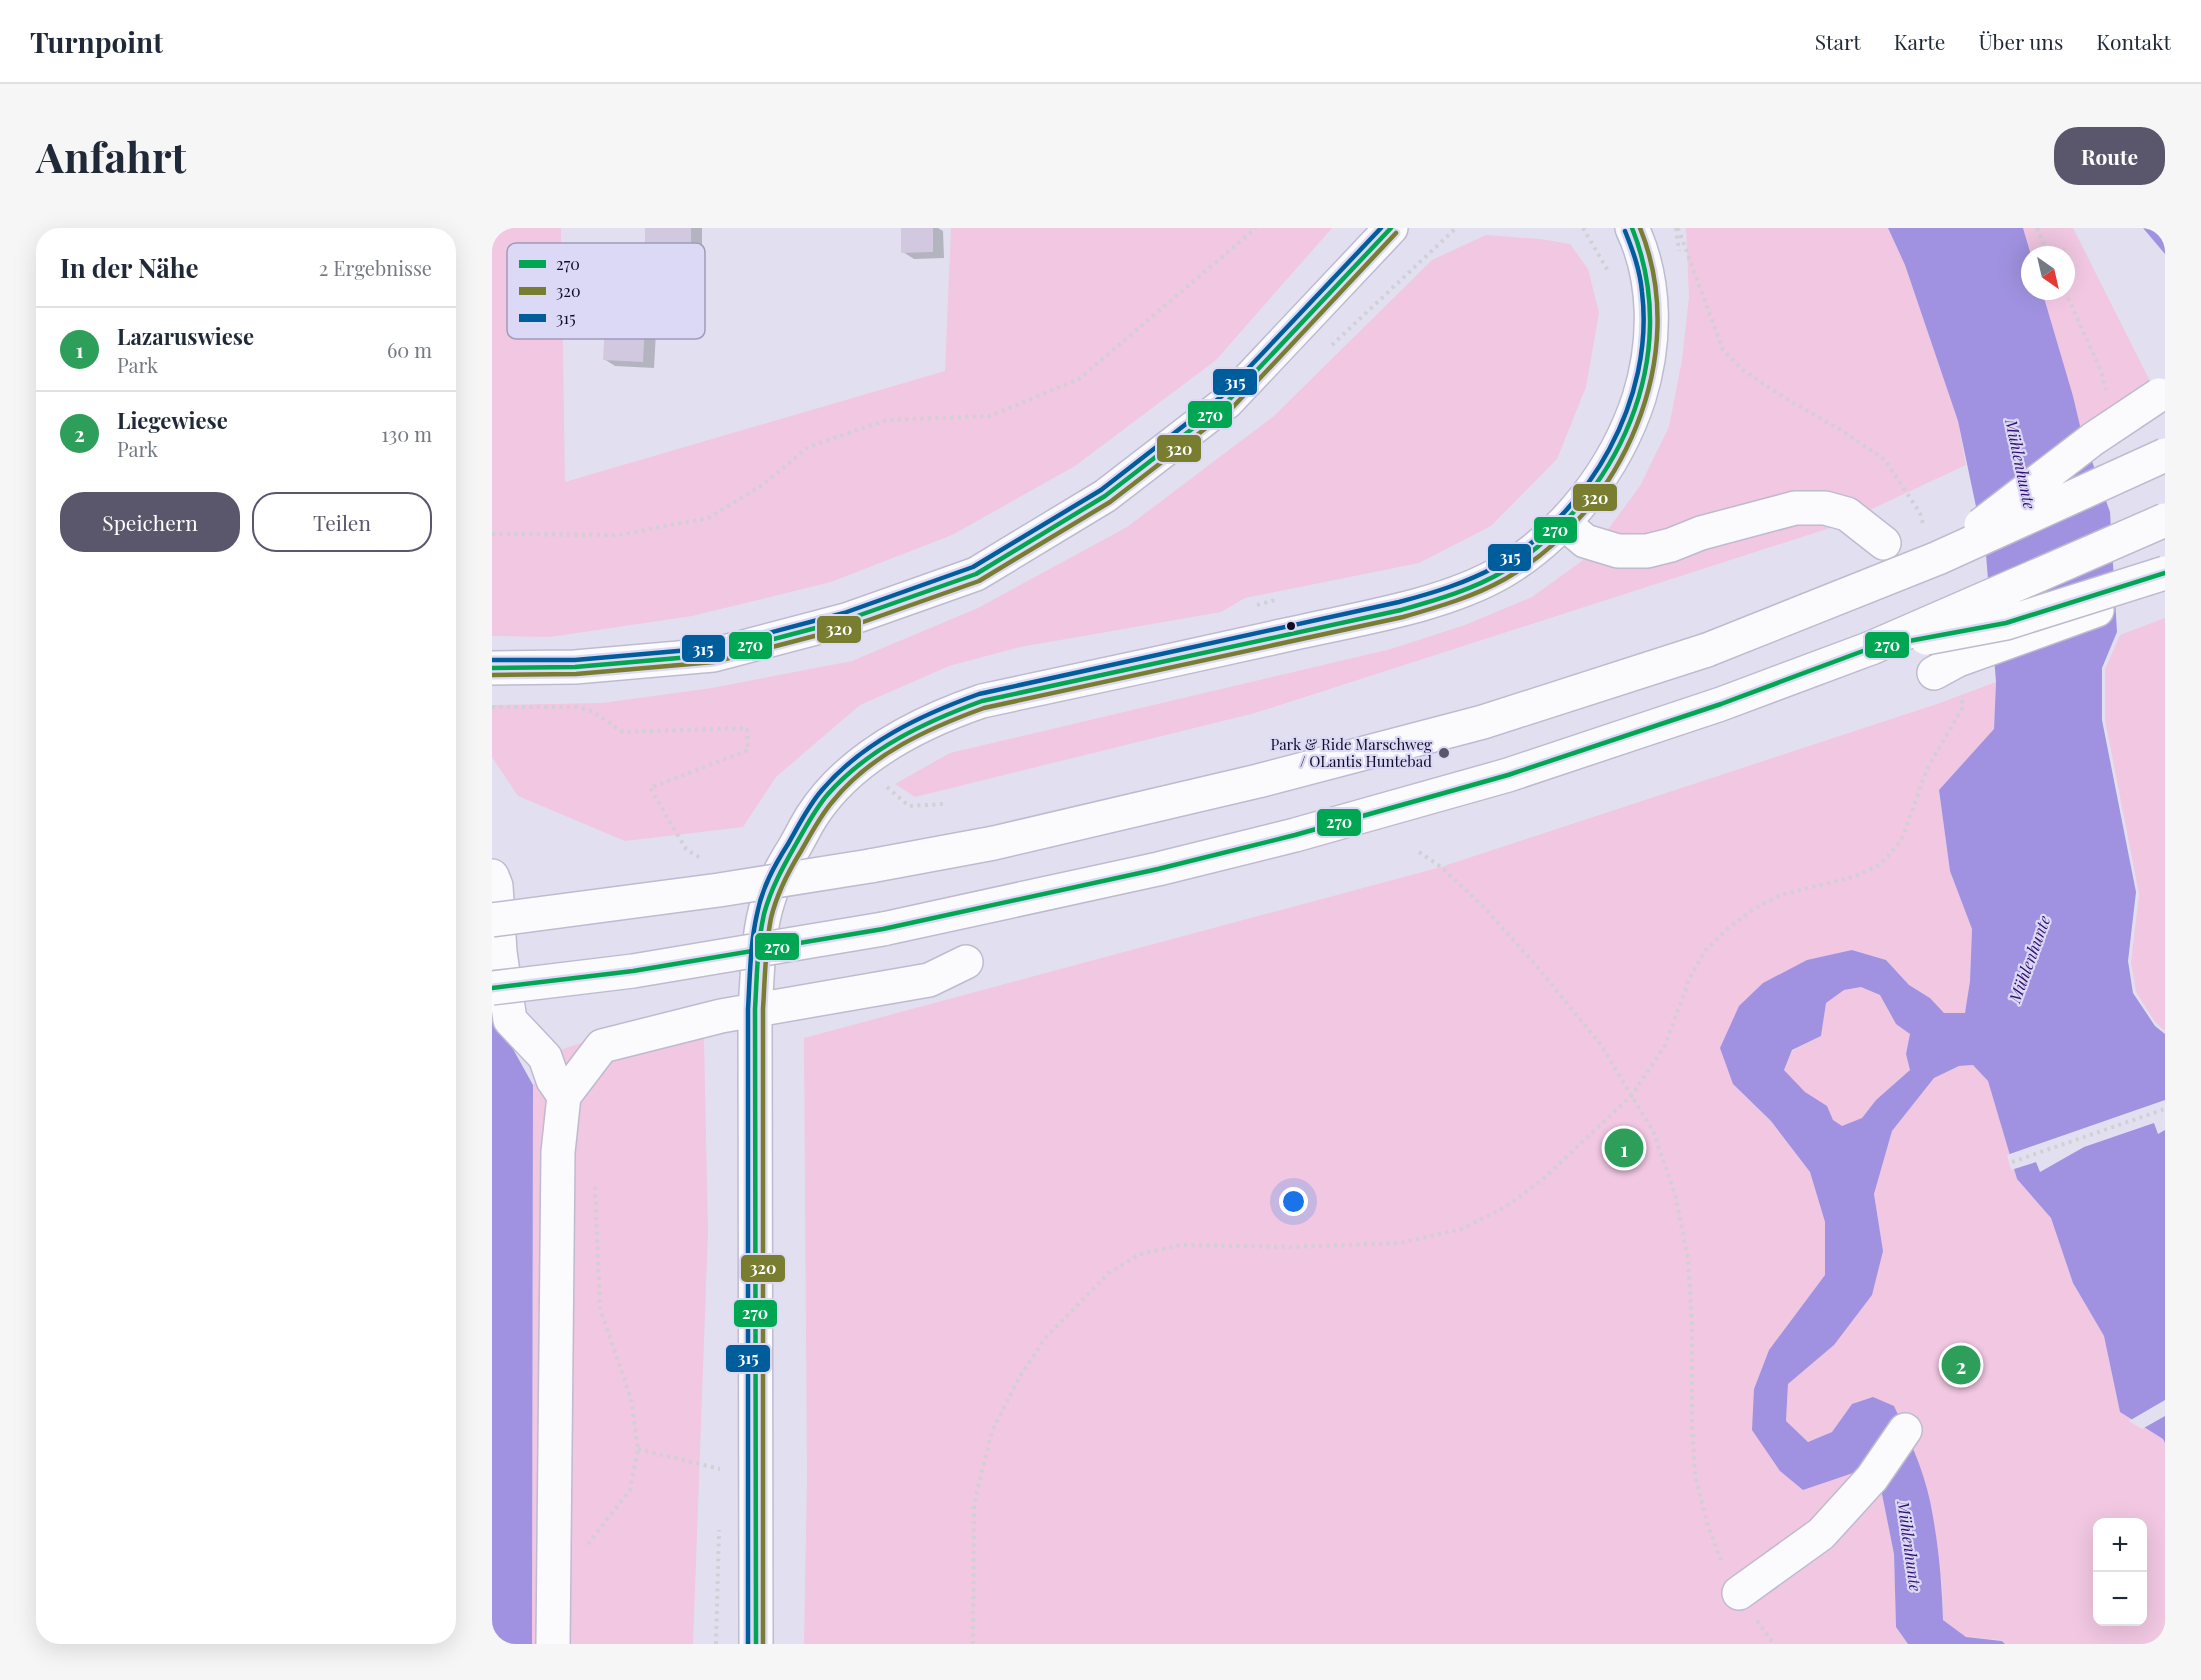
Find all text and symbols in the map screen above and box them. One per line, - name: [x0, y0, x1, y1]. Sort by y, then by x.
- text: Turnpoint: [30, 23, 163, 60]
- text: Start: [1815, 27, 1861, 55]
- text: Karte: [1894, 27, 1945, 55]
- text: Über uns: [1978, 27, 2063, 55]
- text: Kontakt: [2096, 27, 2171, 55]
- button: Route: [2054, 127, 2165, 185]
- text: Anfahrt: [36, 128, 186, 184]
- legend: [507, 243, 705, 339]
- north arrow: [2021, 246, 2075, 300]
- text: In der Nähe: [60, 250, 199, 285]
- text: 270: [556, 253, 580, 274]
- text: 2 Ergebnisse: [319, 254, 432, 281]
- text: 320: [556, 280, 580, 301]
- text: 315: [556, 307, 576, 328]
- text: Lazaruswiese: [117, 321, 254, 351]
- text: 1: [76, 336, 83, 363]
- text: 60 m: [387, 336, 432, 363]
- text: Park: [117, 351, 158, 378]
- line badge: 315: [1212, 368, 1258, 396]
- text: 315: [1224, 371, 1246, 392]
- line badge: 270: [1187, 400, 1233, 429]
- text: 270: [1197, 404, 1223, 425]
- text: Liegewiese: [117, 405, 228, 435]
- water label: Mühlenhunte: [2001, 416, 2041, 511]
- text: 2: [74, 420, 85, 447]
- text: 130 m: [381, 420, 432, 447]
- line badge: 320: [1156, 434, 1202, 463]
- text: Park: [117, 435, 158, 462]
- text: 320: [1166, 438, 1192, 459]
- line badge: 320: [1572, 483, 1618, 512]
- text: 320: [1582, 487, 1608, 508]
- button: Speichern: [60, 492, 240, 552]
- button: Teilen: [252, 492, 432, 552]
- line badge: 270: [1533, 516, 1578, 544]
- text: 270: [1542, 519, 1568, 540]
- line badge: 315: [1487, 543, 1532, 572]
- text: 315: [1499, 546, 1521, 567]
- line badge: 320: [816, 615, 862, 644]
- text: 320: [826, 618, 852, 639]
- unlabelled marker: [1285, 620, 1297, 632]
- line badge: 270: [728, 631, 773, 660]
- line badge: 270: [1864, 631, 1910, 659]
- line badge: 315: [681, 634, 726, 663]
- text: 270: [737, 634, 763, 655]
- text: 270: [1874, 634, 1900, 655]
- text: 315: [692, 638, 714, 659]
- place label: Park & Ride Marschweg / OLantis Huntebad: [1270, 734, 1432, 771]
- marker: Park & Ride Marschweg / OLantis Huntebad: [1437, 746, 1451, 760]
- line badge: 270: [1316, 808, 1362, 837]
- text: 270: [1326, 811, 1352, 832]
- water label: Mühlenhunte: [2003, 912, 2055, 1006]
- line badge: 270: [754, 932, 800, 961]
- text: 270: [764, 936, 790, 957]
- pin: 1: [1604, 1126, 1644, 1170]
- your location: [1279, 1187, 1308, 1216]
- line badge: 320: [740, 1254, 786, 1283]
- text: 320: [750, 1257, 776, 1278]
- line badge: 270: [733, 1299, 778, 1328]
- text: 270: [742, 1302, 768, 1323]
- pin: 2: [1942, 1342, 1980, 1388]
- line badge: 315: [725, 1344, 771, 1373]
- text: 315: [737, 1347, 759, 1368]
- water label: Mühlenhunte: [1893, 1498, 1927, 1593]
- map controls: [2093, 1518, 2147, 1626]
- button: +: [2093, 1518, 2147, 1572]
- button: −: [2093, 1572, 2147, 1626]

